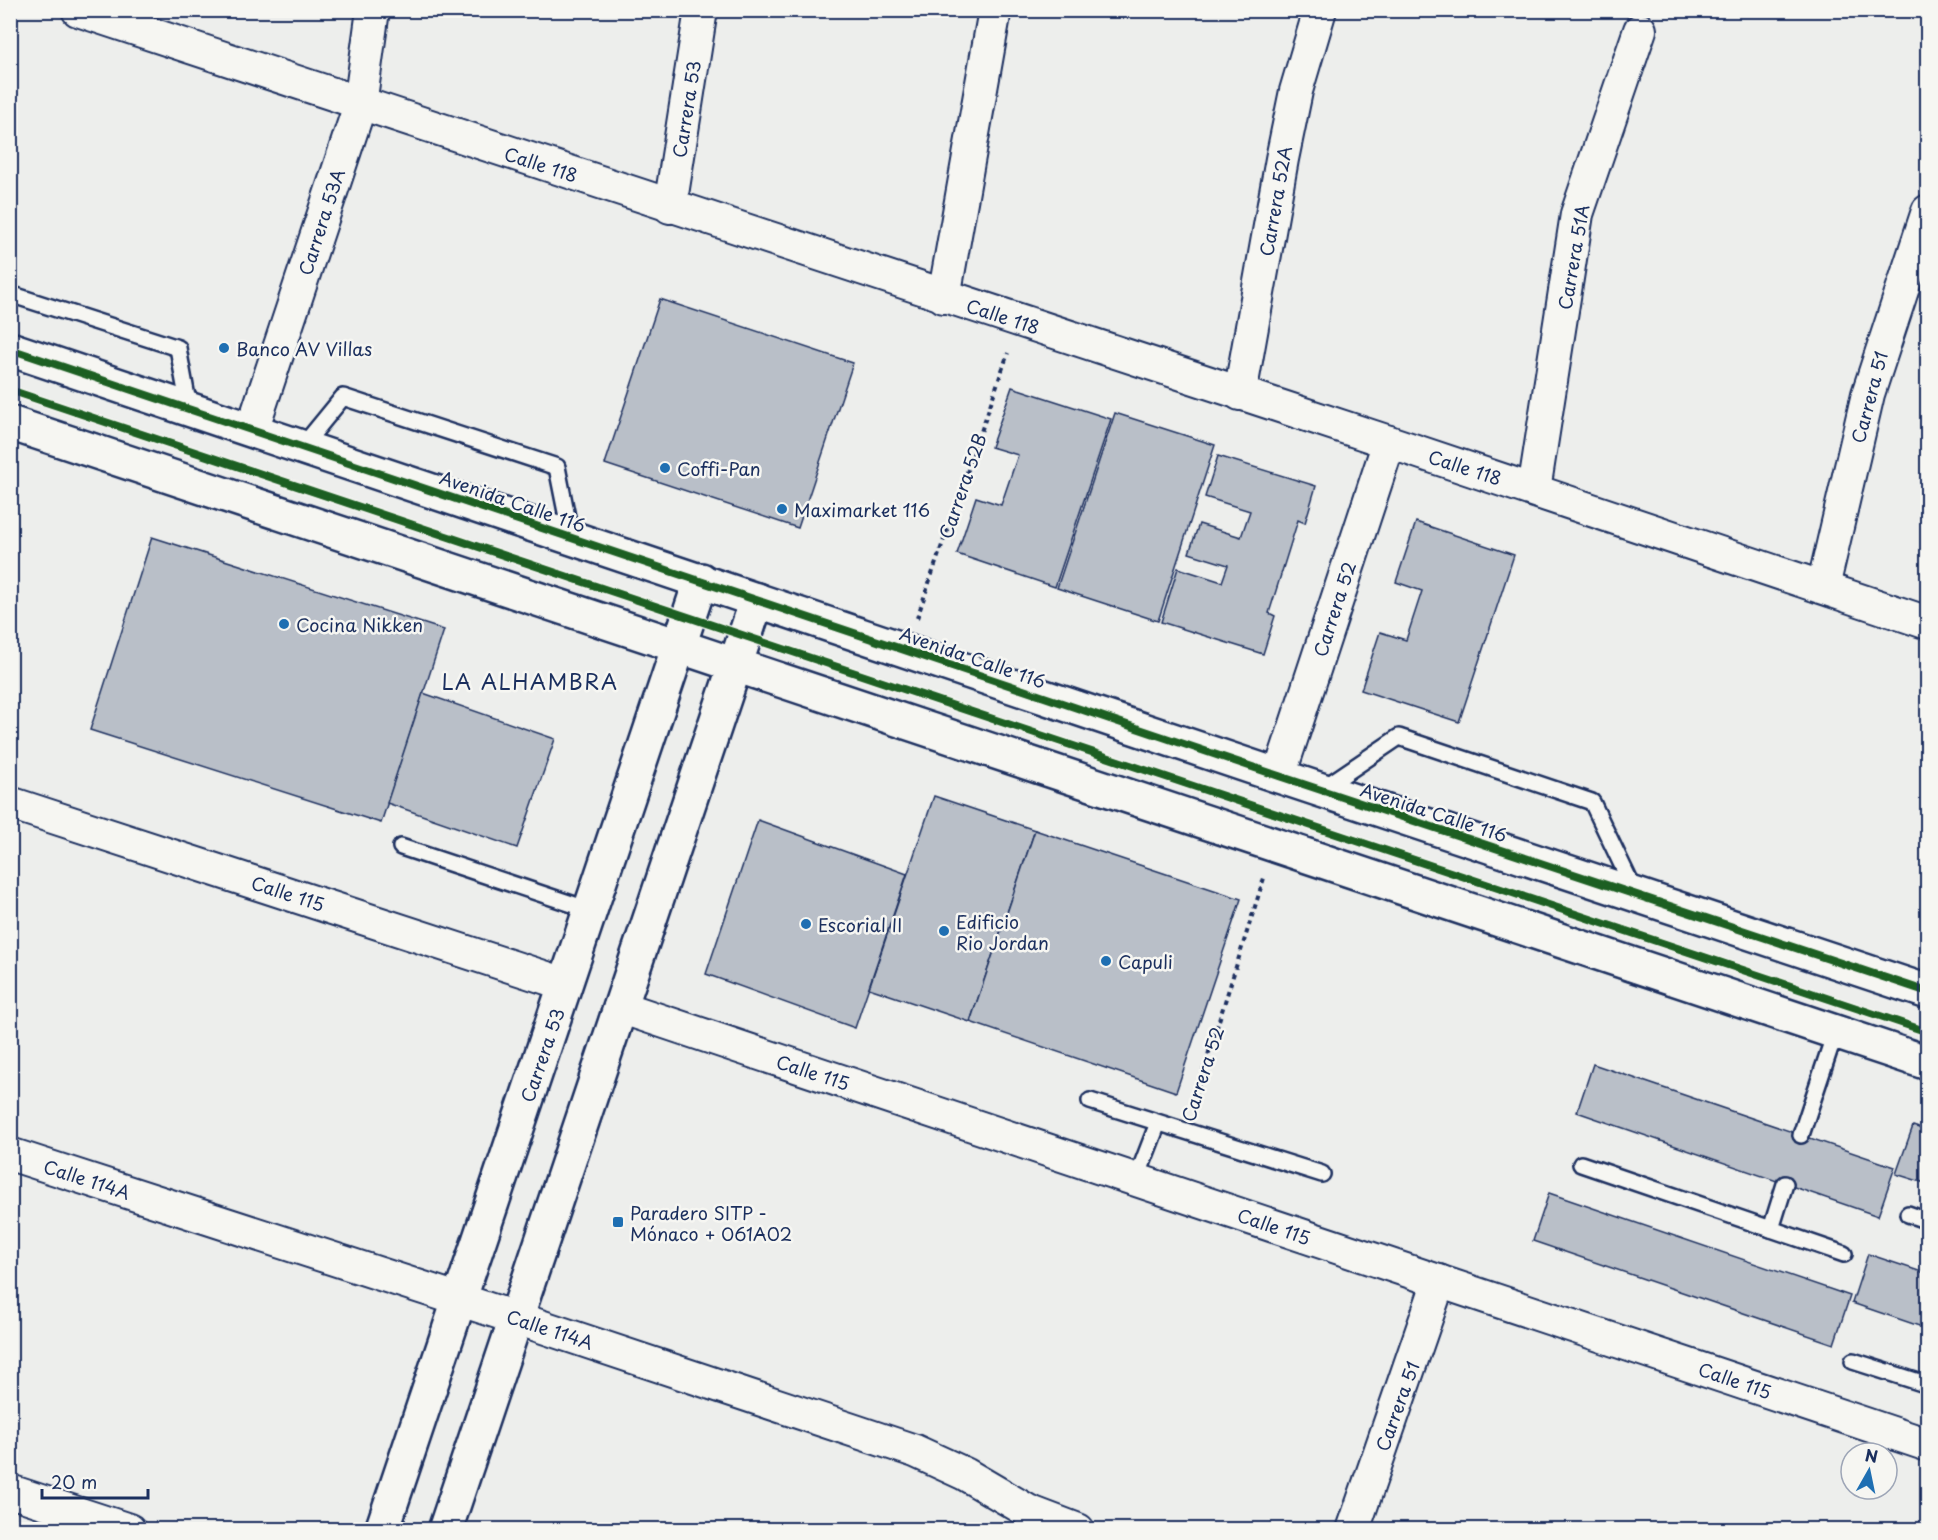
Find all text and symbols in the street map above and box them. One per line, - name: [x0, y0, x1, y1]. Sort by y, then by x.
- street label: Carrera 53: [665, 58, 707, 160]
- street label: Calle 118: [501, 139, 581, 189]
- street label: Carrera 52A: [1252, 143, 1298, 258]
- street label: Carrera 53A: [291, 165, 351, 279]
- street label: Carrera 51A: [1550, 202, 1596, 312]
- street label: Calle 118: [963, 291, 1043, 341]
- place label: Banco AV Villas: [236, 335, 372, 362]
- marker: Banco AV Villas: [217, 341, 231, 355]
- street label: Carrera 51: [1844, 348, 1894, 446]
- street label: Carrera 52B: [931, 430, 993, 542]
- street label: Calle 118: [1425, 442, 1505, 492]
- place label: Coffi-Pan: [677, 455, 761, 482]
- marker: Coffi-Pan: [658, 461, 672, 475]
- street label: Avenida Calle 116: [436, 463, 590, 539]
- place label: Maximarket 116: [794, 496, 930, 523]
- marker: Maximarket 116: [775, 502, 789, 516]
- street label: Carrera 52: [1306, 558, 1362, 660]
- place label: Cocina Nikken: [296, 611, 423, 638]
- marker: Cocina Nikken: [277, 617, 291, 631]
- street label: Avenida Calle 116: [896, 619, 1050, 695]
- district label: LA ALHAMBRA: [441, 665, 619, 697]
- street label: Avenida Calle 116: [1357, 776, 1511, 848]
- street label: Calle 115: [248, 868, 328, 918]
- place label: Edificio Rio Jordan: [956, 908, 1049, 956]
- place label: Escorial II: [818, 911, 902, 938]
- marker: Escorial II: [799, 917, 813, 931]
- marker: Edificio Rio Jordan: [937, 924, 951, 938]
- place label: Capuli: [1118, 948, 1173, 975]
- marker: Capuli: [1099, 954, 1113, 968]
- street label: Carrera 53: [513, 1004, 571, 1106]
- street label: Carrera 52: [1174, 1023, 1230, 1125]
- street label: Calle 115: [773, 1047, 853, 1097]
- street label: Calle 114A: [40, 1152, 134, 1206]
- place label: Paradero SITP - Mónaco + 061A02: [630, 1199, 792, 1247]
- street label: Calle 115: [1234, 1201, 1314, 1251]
- marker: Paradero SITP - Mónaco + 061A02: [611, 1215, 625, 1229]
- street label: Calle 114A: [503, 1302, 597, 1356]
- street label: Calle 115: [1695, 1355, 1775, 1405]
- street label: Carrera 51: [1368, 1357, 1426, 1455]
- north arrow: [1839, 1441, 1899, 1501]
- text: N: [1863, 1442, 1880, 1468]
- scale bar: [42, 1462, 148, 1500]
- text: 20 m: [51, 1468, 97, 1495]

